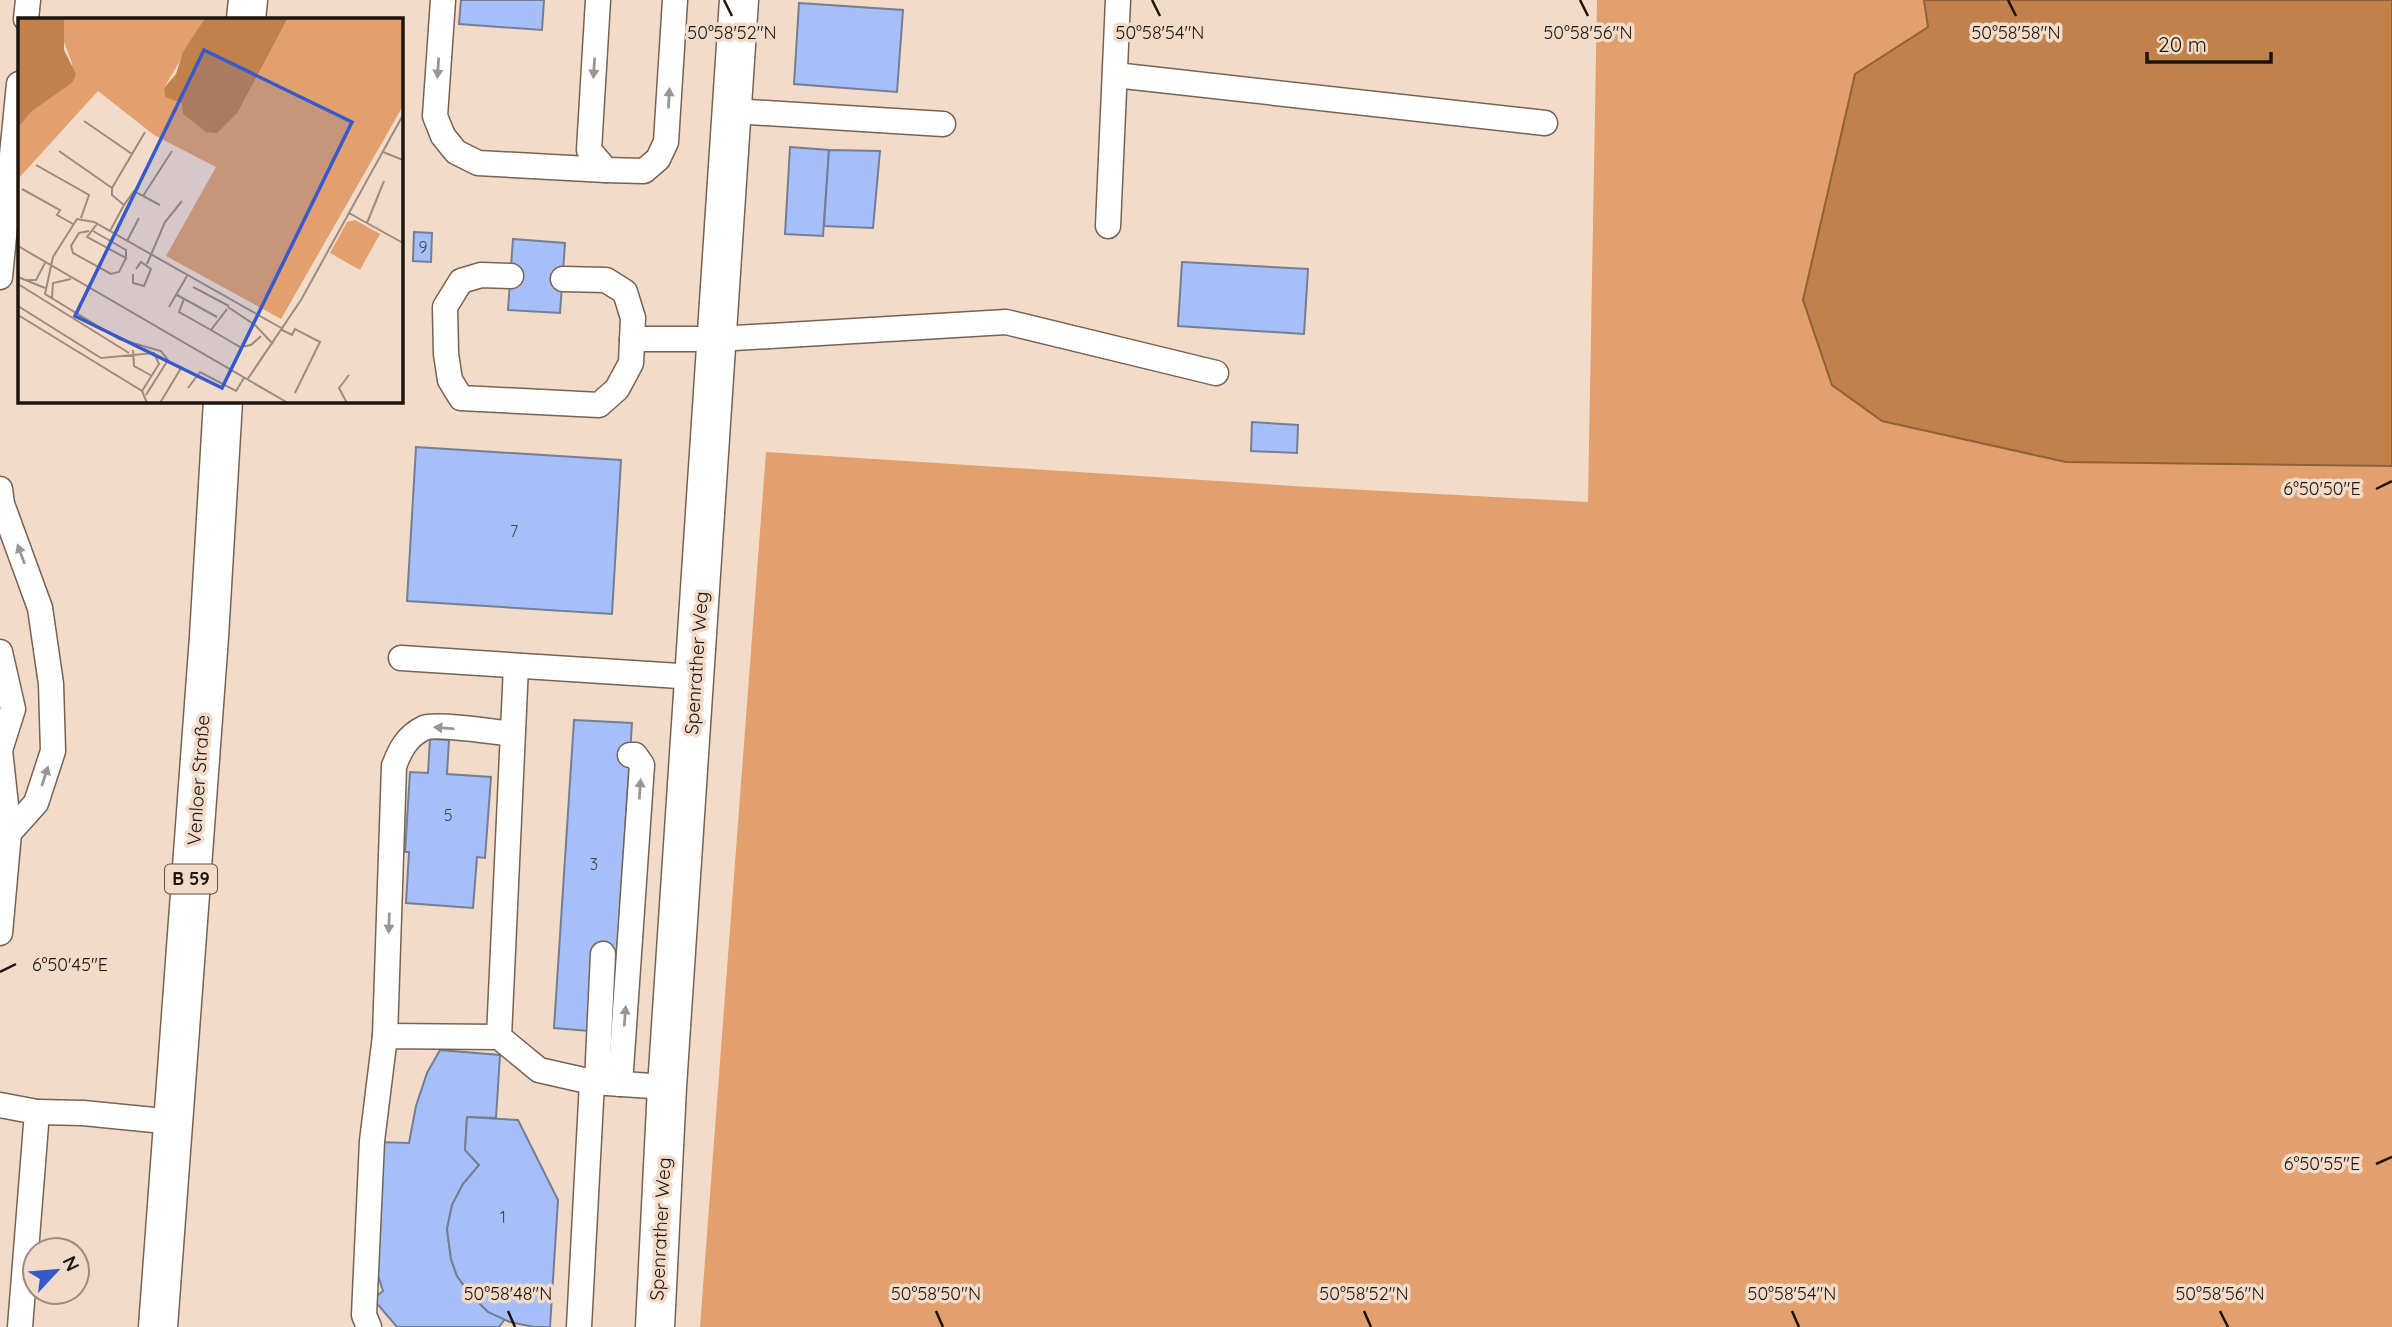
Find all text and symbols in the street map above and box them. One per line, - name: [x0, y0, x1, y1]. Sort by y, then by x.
- inset map: [18, 18, 402, 402]
- text: 50°58'52"N: [687, 21, 777, 44]
- text: 50°58'54"N: [1116, 21, 1204, 44]
- text: 50°58'56"N: [1544, 21, 1633, 44]
- text: 50°58'58"N: [1971, 21, 2061, 44]
- scale bar: [2147, 21, 2271, 65]
- text: 20 m: [2158, 31, 2207, 57]
- one-way arrow: [433, 57, 444, 79]
- one-way arrow: [588, 57, 599, 79]
- one-way arrow: [663, 87, 674, 109]
- house number: 9: [419, 237, 428, 257]
- text: 6°50'50"E: [2283, 477, 2361, 500]
- house number: 7: [510, 521, 518, 541]
- one-way arrow: [15, 544, 26, 565]
- street label: Spenrather Weg: [679, 591, 713, 735]
- street label: Venloer Straße: [181, 714, 215, 846]
- one-way arrow: [433, 722, 455, 733]
- one-way arrow: [40, 765, 50, 786]
- one-way arrow: [635, 778, 646, 800]
- house number: 5: [444, 805, 452, 825]
- house number: 3: [590, 854, 598, 874]
- road number: B 59: [165, 864, 217, 894]
- one-way arrow: [383, 912, 394, 934]
- text: 6°50'45"E: [32, 953, 108, 976]
- one-way arrow: [620, 1005, 631, 1027]
- text: 6°50'55"E: [2284, 1152, 2360, 1175]
- street label: Spenrather Weg: [644, 1157, 676, 1301]
- house number: 1: [500, 1207, 506, 1227]
- north arrow: [21, 1236, 91, 1306]
- text: N: [57, 1252, 85, 1275]
- text: 50°58'48"N: [464, 1282, 552, 1305]
- text: 50°58'50"N: [891, 1282, 981, 1305]
- text: 50°58'52"N: [1319, 1282, 1409, 1305]
- text: 50°58'54"N: [1748, 1282, 1836, 1305]
- text: 50°58'56"N: [2176, 1282, 2265, 1305]

